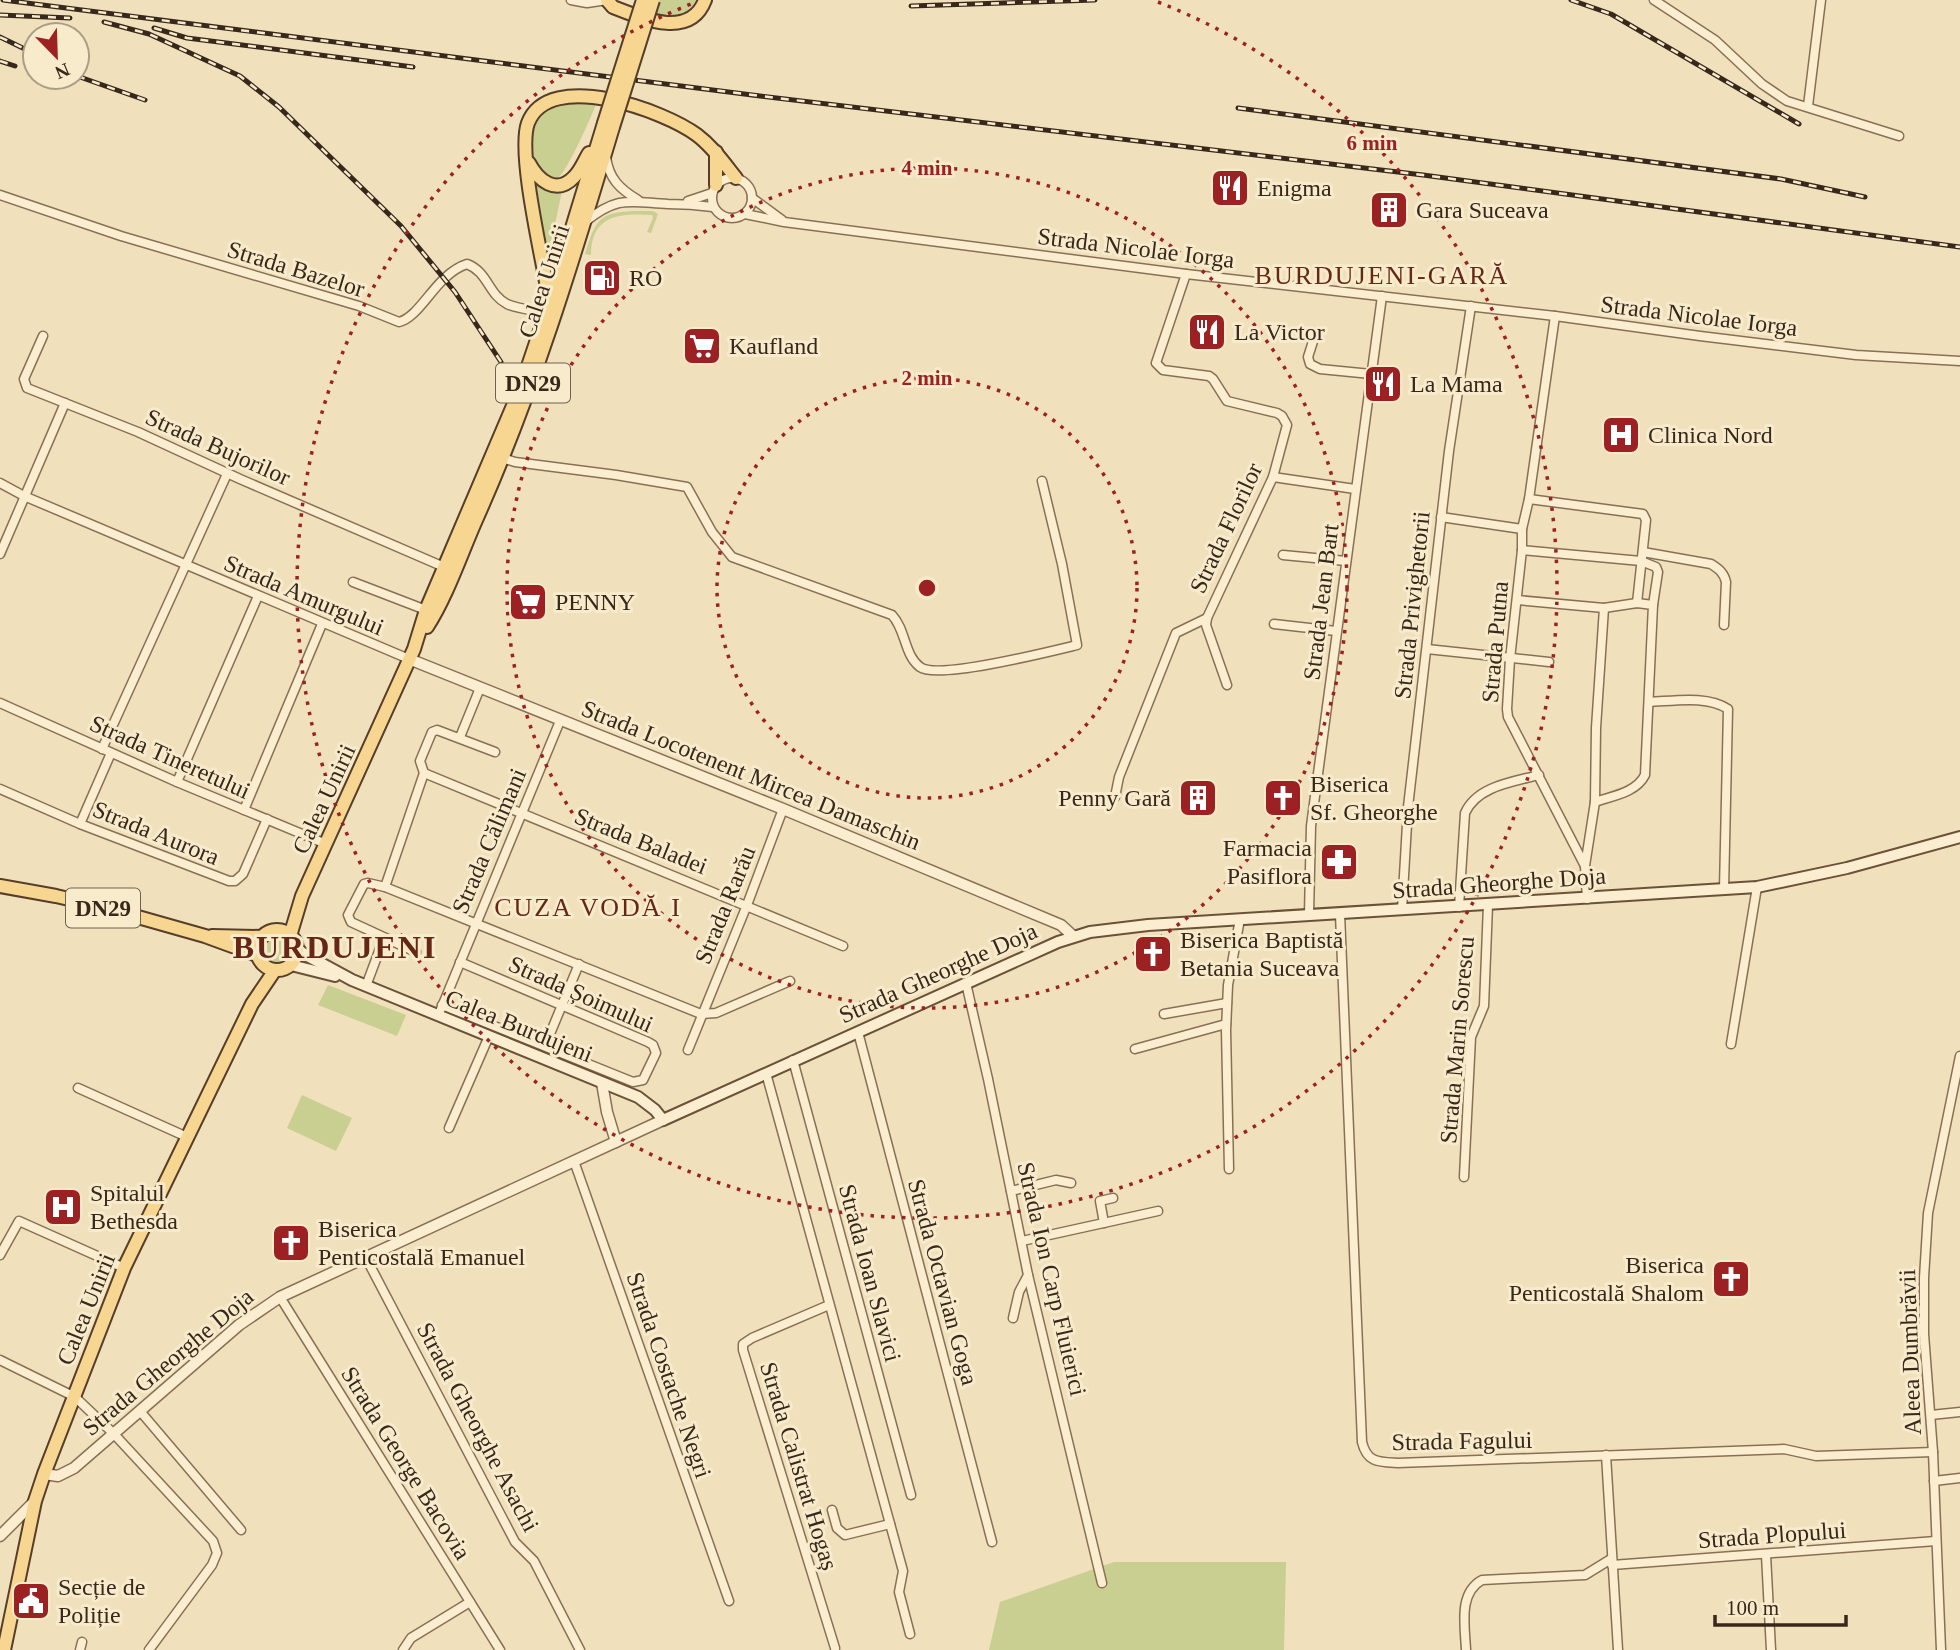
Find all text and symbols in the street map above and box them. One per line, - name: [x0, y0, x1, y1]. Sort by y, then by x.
- north arrow: [21, 21, 91, 91]
- text: N: [52, 59, 73, 84]
- text: 6 min: [1347, 131, 1398, 155]
- text: 4 min: [902, 156, 953, 180]
- restaurant icon: Enigma: [1209, 167, 1251, 209]
- place label: Enigma: [1257, 175, 1332, 201]
- building icon: Gara Suceava: [1368, 189, 1410, 231]
- place label: Gara Suceava: [1416, 197, 1549, 223]
- street label: Calea Unirii: [513, 221, 575, 341]
- street label: Strada Nicolae Iorga: [1036, 223, 1236, 273]
- street label: Strada Bazelor: [224, 236, 368, 302]
- fuel station icon: RO: [581, 257, 623, 299]
- district label: BURDUJENI-GARĂ: [1255, 261, 1509, 290]
- place label: RO: [629, 265, 662, 291]
- street label: Strada Nicolae Iorga: [1599, 291, 1799, 341]
- restaurant icon: La Victor: [1186, 311, 1228, 353]
- place label: La Victor: [1234, 319, 1325, 345]
- supermarket icon: Kaufland: [681, 325, 723, 367]
- place label: Kaufland: [729, 333, 818, 359]
- restaurant icon: La Mama: [1362, 363, 1404, 405]
- road number: DN29: [496, 364, 570, 402]
- text: 2 min: [902, 366, 953, 390]
- place label: La Mama: [1410, 371, 1503, 397]
- street label: Strada Bujorilor: [142, 404, 294, 490]
- hospital icon: Clinica Nord: [1600, 414, 1642, 456]
- place label: Clinica Nord: [1648, 422, 1773, 448]
- street label: Strada Florilor: [1184, 459, 1268, 597]
- street label: Strada Privighetorii: [1389, 510, 1435, 700]
- street label: Strada Jean Bart: [1299, 522, 1344, 682]
- street label: Strada Amurgului: [220, 550, 388, 640]
- centre of rings: [915, 576, 939, 600]
- street label: Strada Putna: [1477, 580, 1513, 704]
- supermarket icon: PENNY: [507, 581, 549, 623]
- place label: PENNY: [555, 589, 635, 615]
- street label: Strada Locotenent Mircea Damaschin: [578, 695, 924, 855]
- street label: Strada Tineretului: [86, 710, 254, 804]
- street label: Calea Unirii: [287, 740, 361, 858]
- street label: Strada Călimani: [447, 764, 531, 918]
- place label: Biserica Sf. Gheorghe: [1310, 771, 1438, 825]
- building icon: Penny Gară: [1177, 777, 1219, 819]
- church icon: Biserica Sf. Gheorghe: [1262, 777, 1304, 819]
- place label: Penny Gară: [1058, 785, 1171, 811]
- street label: Strada Aurora: [89, 796, 223, 870]
- street label: Strada Baladei: [571, 803, 711, 880]
- place label: Farmacia Pasiflora: [1223, 835, 1312, 889]
- pharmacy icon: Farmacia Pasiflora: [1318, 841, 1360, 883]
- street label: Strada Rarău: [690, 842, 760, 968]
- street label: Strada Gheorghe Doja: [1391, 863, 1607, 903]
- road number: DN29: [66, 888, 140, 928]
- district label: CUZA VODĂ I: [494, 893, 682, 922]
- street label: Strada Gheorghe Doja: [835, 917, 1041, 1028]
- place label: Biserica Baptistă Betania Suceava: [1180, 927, 1344, 981]
- district label: BURDUJENI: [233, 929, 437, 965]
- church icon: Biserica Baptistă Betania Suceava: [1132, 933, 1174, 975]
- street label: Strada Marin Sorescu: [1435, 935, 1479, 1145]
- street label: Strada Șoimului: [505, 951, 658, 1038]
- street label: Calea Burdujeni: [442, 985, 597, 1068]
- street label: Strada Ion Carp Fluierici: [1012, 1160, 1092, 1399]
- street label: Strada Octavian Goga: [903, 1176, 983, 1388]
- place label: Spitalul Bethesda: [90, 1180, 178, 1234]
- street label: Strada Ioan Slavici: [834, 1181, 906, 1365]
- hospital icon: Spitalul Bethesda: [42, 1186, 84, 1228]
- place label: Biserica Penticostală Emanuel: [318, 1216, 526, 1270]
- church icon: Biserica Penticostală Emanuel: [270, 1222, 312, 1264]
- street label: Calea Unirii: [52, 1249, 120, 1369]
- place label: Biserica Penticostală Shalom: [1509, 1252, 1704, 1306]
- church icon: Biserica Penticostală Shalom: [1710, 1258, 1752, 1300]
- street label: Aleea Dumbrăvii: [1894, 1268, 1926, 1435]
- street label: Strada Costache Negri: [622, 1269, 717, 1482]
- street label: Strada Gheorghe Doja: [78, 1283, 259, 1441]
- street label: Strada Gheorghe Asachi: [412, 1318, 544, 1536]
- street label: Strada Calistrat Hogaș: [755, 1359, 843, 1573]
- street label: Strada George Bacovia: [336, 1362, 476, 1564]
- street label: Strada Fagului: [1391, 1427, 1533, 1455]
- street label: Strada Plopului: [1697, 1517, 1847, 1553]
- place label: Secție de Poliție: [58, 1574, 145, 1628]
- public building icon: Secție de Poliție: [10, 1580, 52, 1622]
- scale bar: [1715, 1584, 1846, 1628]
- text: 100 m: [1726, 1596, 1779, 1620]

